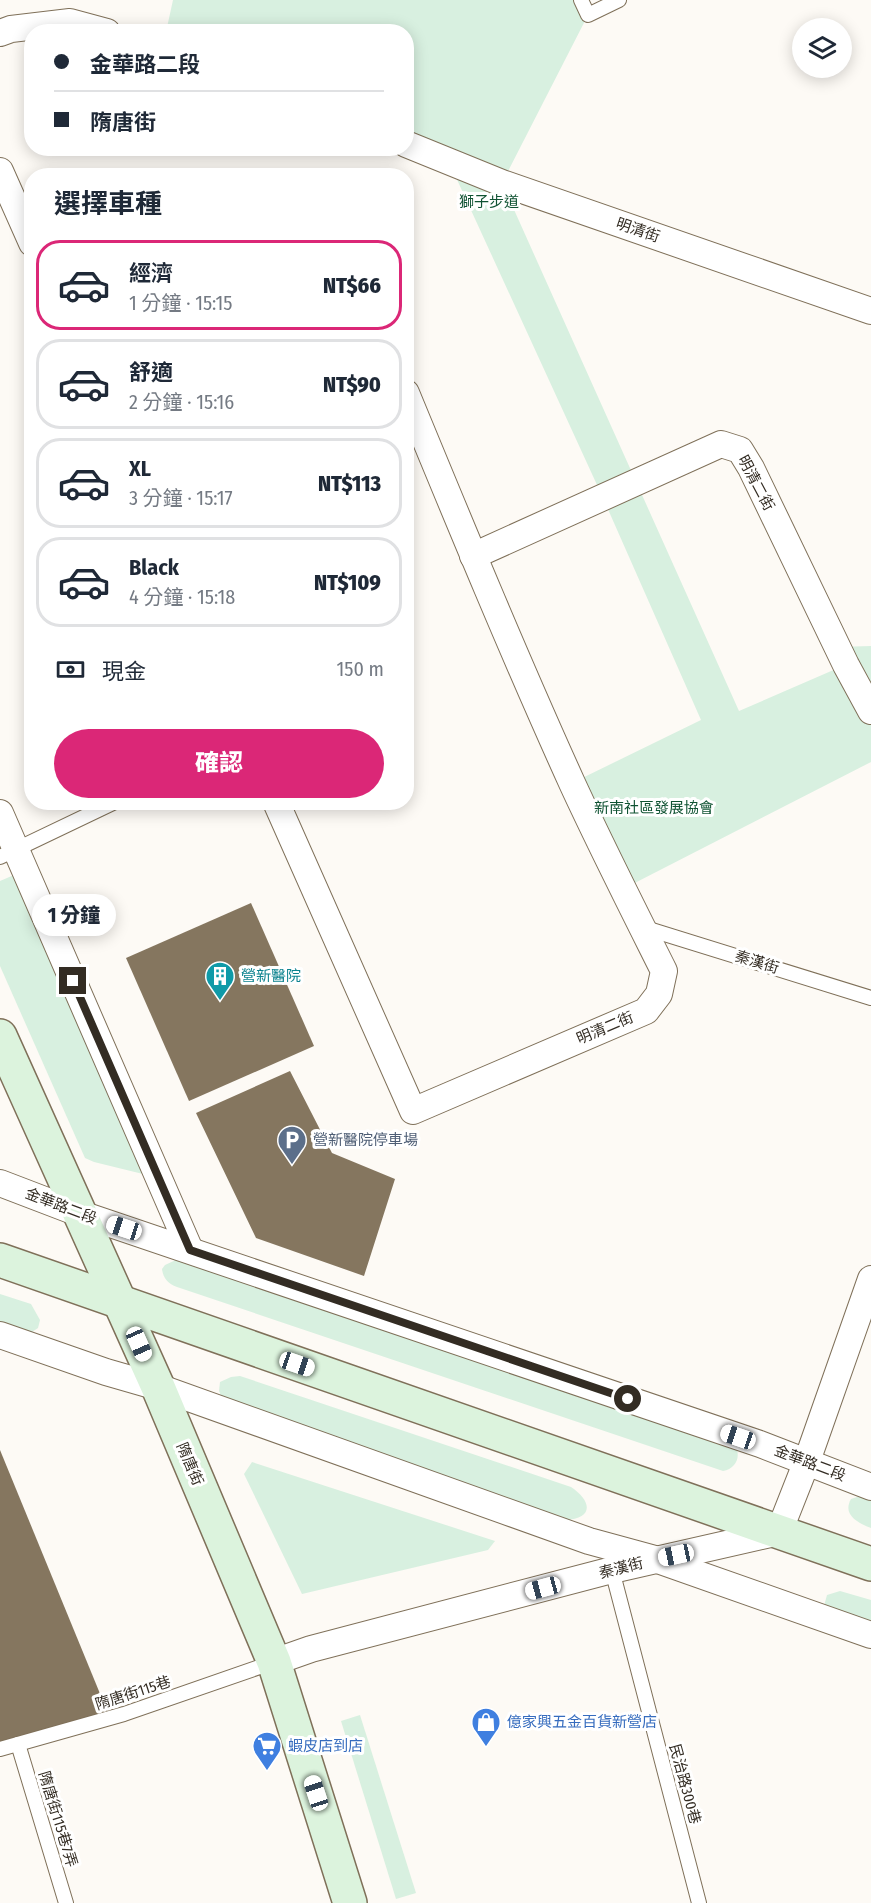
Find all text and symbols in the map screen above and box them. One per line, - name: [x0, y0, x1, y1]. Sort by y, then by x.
- map controls: [792, 18, 852, 78]
- button: layers: [792, 18, 852, 78]
- text: 金華路二段: [90, 51, 200, 78]
- text: 隋唐街: [90, 109, 156, 136]
- text: 選擇車種: [54, 188, 162, 220]
- park label: 獅子步道: [459, 193, 519, 211]
- street label: 明清街: [614, 214, 662, 246]
- icon: car: [57, 258, 111, 312]
- text: 經濟: [129, 260, 173, 287]
- text: NT$66: [323, 272, 381, 299]
- text: 1 分鐘 · 15:15: [129, 291, 233, 315]
- icon: car: [57, 357, 111, 411]
- text: 舒適: [129, 359, 173, 386]
- text: NT$90: [323, 371, 381, 398]
- text: 2 分鐘 · 15:16: [129, 390, 234, 414]
- street label: 明清二街: [734, 452, 778, 514]
- text: XL: [129, 455, 151, 482]
- icon: car: [57, 456, 111, 510]
- text: NT$113: [318, 470, 381, 497]
- text: 3 分鐘 · 15:17: [129, 486, 233, 510]
- text: Black: [129, 554, 179, 581]
- icon: car: [57, 555, 111, 609]
- text: NT$109: [314, 569, 381, 596]
- text: 4 分鐘 · 15:18: [129, 585, 235, 609]
- icon: cash: [54, 653, 87, 686]
- text: 150 m: [337, 657, 384, 681]
- text: 現金: [102, 658, 146, 685]
- button: 確認: [54, 729, 384, 798]
- park label: 新南社區發展協會: [594, 799, 714, 817]
- callout: 1 分鐘: [31, 894, 115, 936]
- text: 1 分鐘: [48, 903, 100, 927]
- street label: 秦漢街: [733, 947, 781, 977]
- building icon: 營新醫院: [204, 960, 236, 1002]
- route end: [59, 967, 86, 994]
- place label: 營新醫院: [241, 967, 301, 985]
- street label: 明清二街: [574, 1008, 636, 1048]
- parking icon: 營新醫院停車場: [276, 1124, 308, 1166]
- place label: 營新醫院停車場: [313, 1131, 418, 1149]
- street label: 金華路二段: [23, 1184, 99, 1228]
- car: [104, 1214, 144, 1242]
- car: [123, 1324, 155, 1364]
- car: [277, 1350, 317, 1378]
- route start: [614, 1385, 641, 1412]
- car: [718, 1423, 758, 1451]
- street label: 隋唐街: [173, 1440, 207, 1488]
- street label: 金華路二段: [772, 1441, 848, 1485]
- car: [657, 1542, 695, 1568]
- street label: 秦漢街: [597, 1554, 645, 1582]
- car: [523, 1575, 563, 1601]
- street label: 隋唐街115巷: [93, 1672, 173, 1714]
- shop icon: 億家興五金百貨新營店: [470, 1706, 502, 1748]
- place label: 億家興五金百貨新營店: [507, 1713, 657, 1731]
- supermarket icon: 蝦皮店到店: [251, 1730, 283, 1772]
- place label: 蝦皮店到店: [288, 1737, 363, 1755]
- street label: 民治路300巷: [666, 1742, 704, 1826]
- street label: 隋唐街115巷7弄: [35, 1769, 81, 1869]
- car: [302, 1773, 330, 1813]

